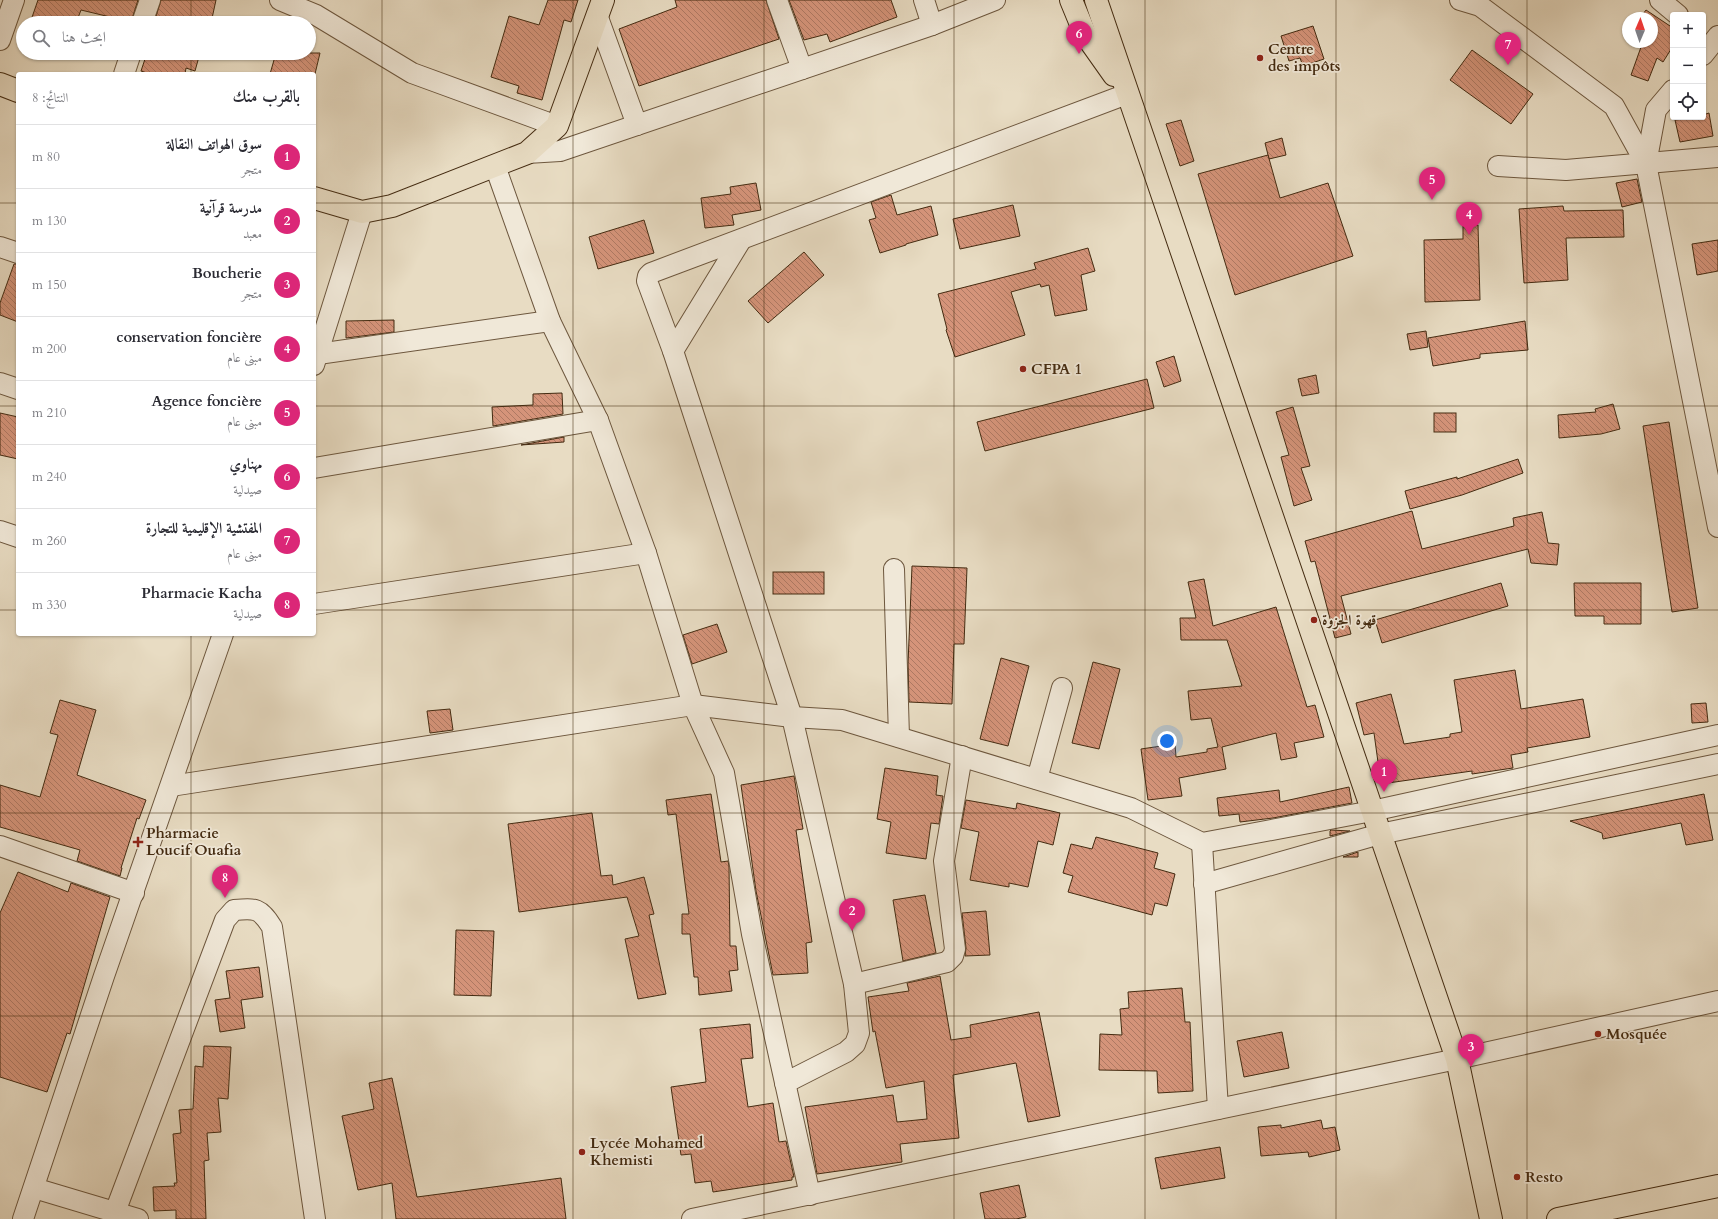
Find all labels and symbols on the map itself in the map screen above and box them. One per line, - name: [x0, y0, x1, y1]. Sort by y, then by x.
- north arrow: [1622, 12, 1658, 48]
- pin: 6: [1066, 21, 1092, 54]
- pin: 7: [1495, 32, 1521, 65]
- place label: Centre des impôts: [1268, 39, 1340, 76]
- marker: Centre des impôts: [1255, 53, 1265, 63]
- pin: 5: [1419, 167, 1445, 200]
- pin: 4: [1456, 202, 1482, 235]
- place label: CFPA 1: [1031, 359, 1082, 379]
- marker: CFPA 1: [1018, 364, 1028, 374]
- place label: قهوة الجزوة: [1322, 610, 1376, 630]
- marker: قهوة الجزوة: [1309, 615, 1319, 625]
- your location: [1157, 731, 1177, 751]
- pin: 1: [1371, 759, 1397, 792]
- place label: Pharmacie Loucif Ouafia: [146, 823, 242, 860]
- marker: Pharmacie Loucif Ouafia: [133, 837, 143, 847]
- pin: 8: [212, 865, 238, 898]
- pin: 2: [839, 898, 865, 931]
- place label: Mosquée: [1606, 1024, 1667, 1044]
- marker: Mosquée: [1593, 1029, 1603, 1039]
- pin: 3: [1458, 1034, 1484, 1067]
- place label: Lycée Mohamed Khemisti: [590, 1133, 704, 1170]
- marker: Lycée Mohamed Khemisti: [577, 1147, 587, 1157]
- place label: Resto: [1525, 1167, 1563, 1187]
- marker: Resto: [1512, 1172, 1522, 1182]

